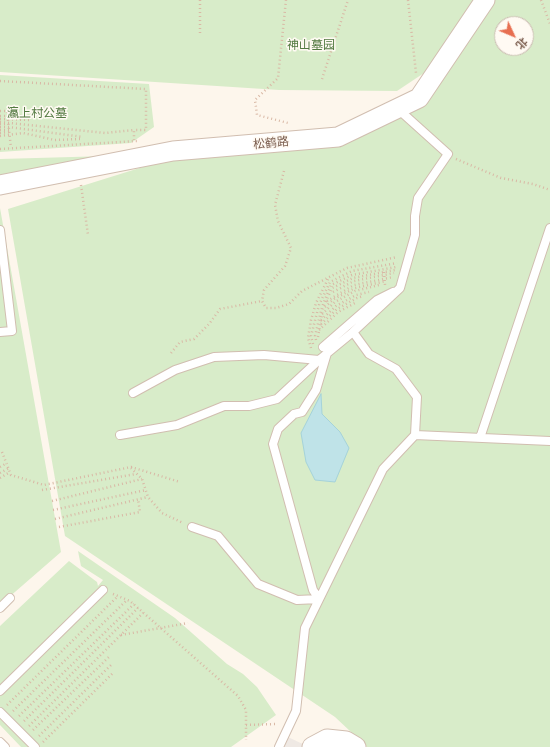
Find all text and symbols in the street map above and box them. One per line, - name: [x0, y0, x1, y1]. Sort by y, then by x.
- north arrow: [494, 16, 534, 56]
- text: 北: [514, 36, 531, 52]
- park label: 神山墓园: [287, 38, 335, 52]
- park label: 瀛上村公墓: [7, 106, 67, 120]
- street label: 松鹤路: [252, 134, 290, 152]

